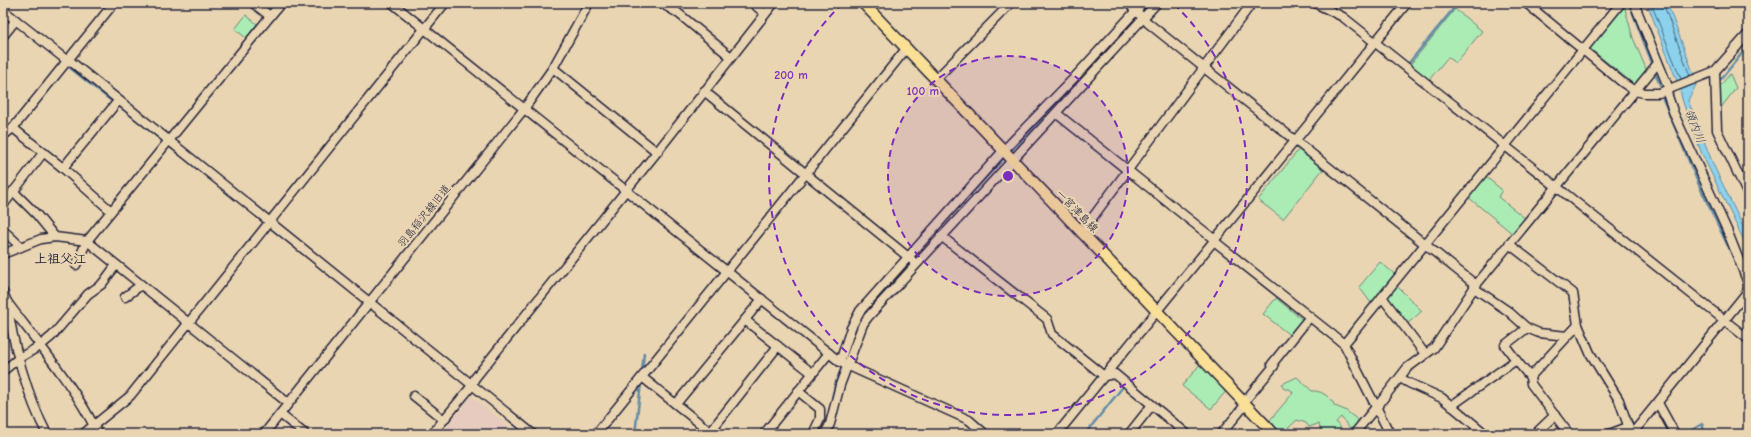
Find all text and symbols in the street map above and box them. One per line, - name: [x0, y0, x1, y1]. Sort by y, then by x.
- text: 200 m: [774, 68, 808, 82]
- text: 100 m: [907, 84, 939, 98]
- water label: 領内川: [1682, 107, 1708, 145]
- centre of rings: [1001, 169, 1015, 183]
- street label: 羽島稲沢線旧道: [395, 182, 453, 250]
- street label: 一宮津島線: [1053, 187, 1101, 235]
- district label: 上祖父江: [34, 251, 86, 266]

